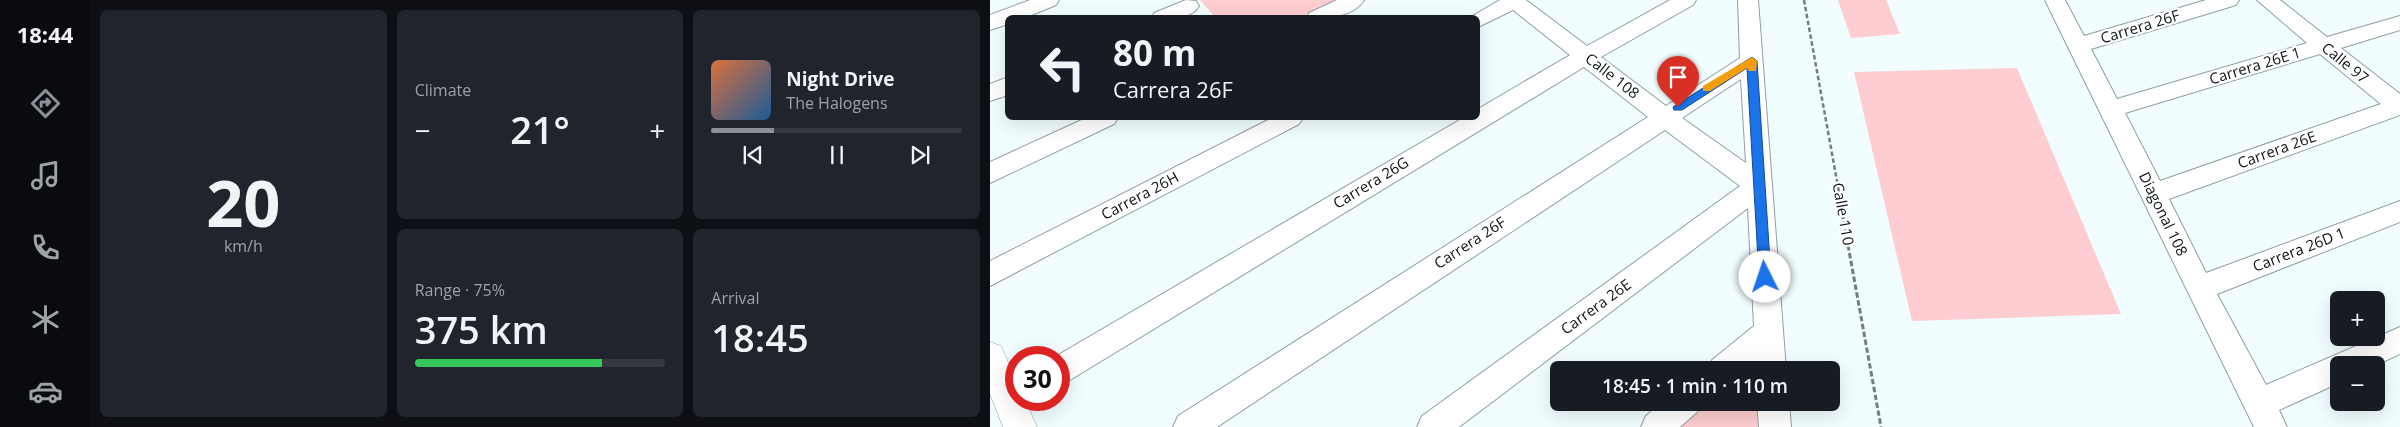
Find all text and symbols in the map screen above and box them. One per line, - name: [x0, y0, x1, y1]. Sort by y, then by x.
- street label: Carrera 26F: [2098, 4, 2182, 48]
- text: 18:44: [17, 19, 73, 49]
- text: 80 m: [1113, 29, 1196, 76]
- icon: left: [1030, 35, 1095, 100]
- street label: Calle 97: [2318, 37, 2373, 87]
- street label: Carrera 26E 1: [2206, 42, 2303, 88]
- street label: Calle 108: [1581, 48, 1644, 103]
- pin: [1657, 56, 1699, 107]
- icon: arrive: [1664, 63, 1692, 91]
- text: Night Drive: [786, 66, 895, 92]
- text: Carrera 26F: [1113, 74, 1233, 104]
- text: Climate: [415, 79, 471, 101]
- icon: directions: [28, 86, 63, 121]
- text: The Halogens: [786, 92, 888, 114]
- text: 21°: [510, 103, 570, 155]
- text: −: [415, 111, 431, 149]
- text: +: [649, 111, 665, 149]
- street label: Carrera 26E: [2235, 126, 2319, 173]
- icon: previous: [739, 141, 767, 169]
- icon: pause: [823, 141, 851, 169]
- icon: next: [906, 141, 934, 169]
- street label: Carrera 26G: [1329, 152, 1412, 213]
- icon: music: [28, 158, 63, 193]
- text: 20: [206, 158, 281, 246]
- street label: Carrera 26H: [1097, 166, 1182, 224]
- street label: Diagonal 108: [2135, 168, 2193, 259]
- street label: Calle 110: [1829, 181, 1859, 247]
- street label: Carrera 26F: [1430, 211, 1509, 273]
- street label: Carrera 26D 1: [2250, 222, 2348, 276]
- icon: phone: [28, 230, 63, 265]
- text: km/h: [224, 235, 263, 257]
- position arrow: [1738, 250, 1790, 302]
- street label: Carrera 26E: [1556, 274, 1635, 338]
- text: Range · 75%: [415, 279, 505, 301]
- text: Arrival: [711, 287, 759, 309]
- map controls: [2330, 291, 2385, 411]
- button: +: [2330, 291, 2385, 346]
- icon: climate: [28, 302, 63, 337]
- text: 375 km: [415, 303, 548, 355]
- text: 18:45: [711, 311, 809, 363]
- speed limit sign: 30: [1005, 346, 1070, 411]
- button: −: [2330, 356, 2385, 411]
- text: 18:45 · 1 min · 110 m: [1602, 373, 1788, 399]
- icon: car: [28, 374, 63, 409]

